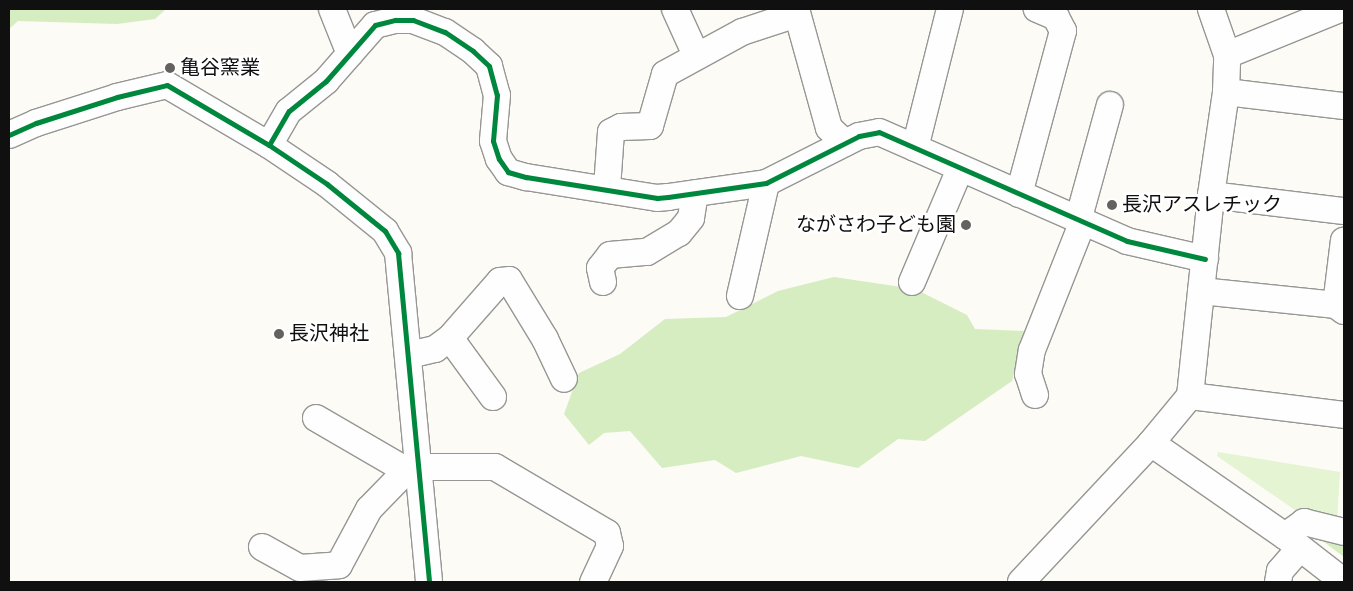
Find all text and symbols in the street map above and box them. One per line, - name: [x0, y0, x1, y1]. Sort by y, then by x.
- place label: 亀谷窯業: [180, 56, 260, 80]
- marker: 亀谷窯業: [164, 62, 176, 74]
- place label: 長沢アスレチック: [1122, 193, 1282, 217]
- marker: 長沢アスレチック: [1106, 199, 1118, 211]
- place label: ながさわ子ども園: [796, 213, 956, 237]
- marker: ながさわ子ども園: [960, 219, 972, 231]
- place label: 長沢神社: [289, 322, 369, 346]
- marker: 長沢神社: [273, 328, 285, 340]

